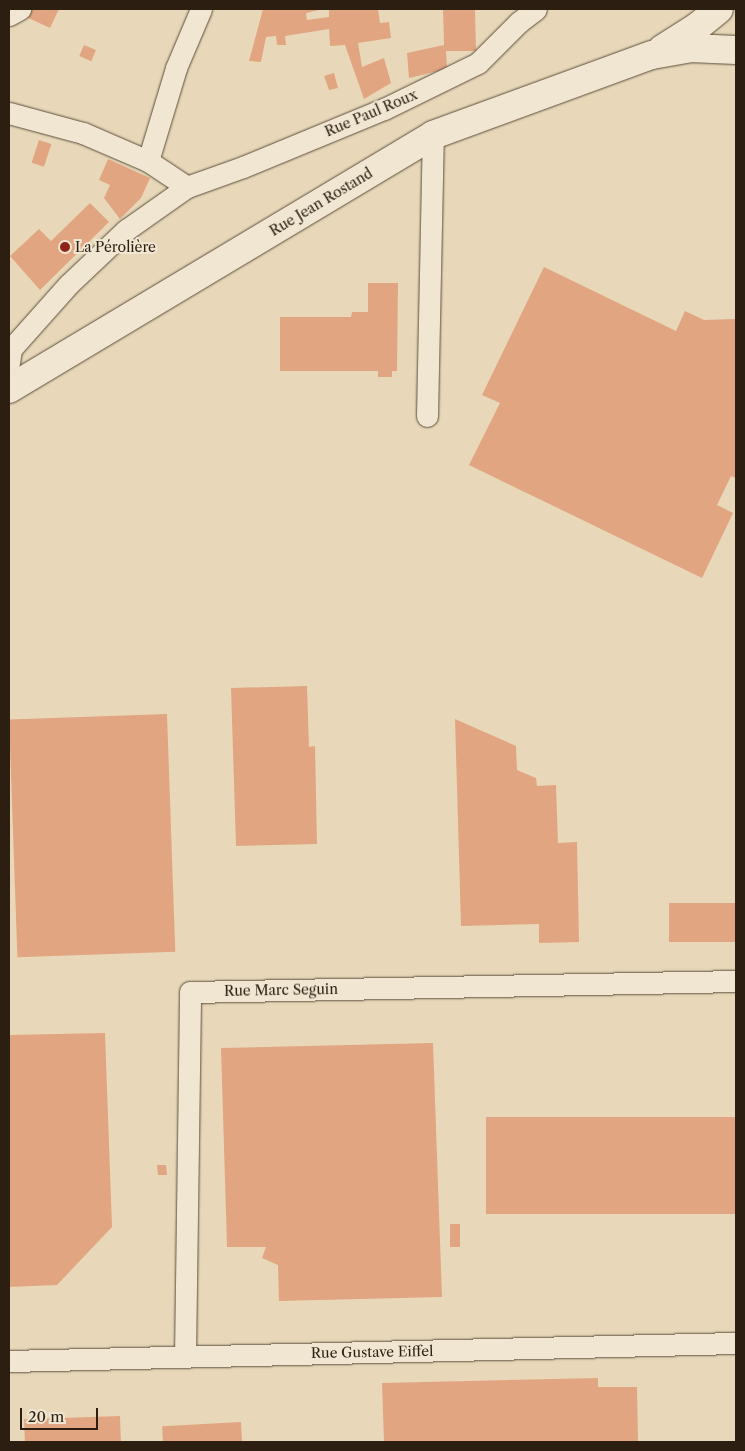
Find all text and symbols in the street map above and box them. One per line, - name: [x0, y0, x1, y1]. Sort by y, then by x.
- street label: Rue Paul Roux: [322, 86, 420, 140]
- street label: Rue Jean Rostand: [266, 165, 376, 239]
- place label: La Pérolière: [75, 239, 156, 255]
- marker: La Pérolière: [59, 241, 71, 253]
- street label: Rue Marc Seguin: [224, 981, 338, 999]
- street label: Rue Gustave Eiffel: [311, 1343, 433, 1361]
- scale bar: [22, 1398, 100, 1430]
- text: 20 m: [28, 1407, 64, 1426]

